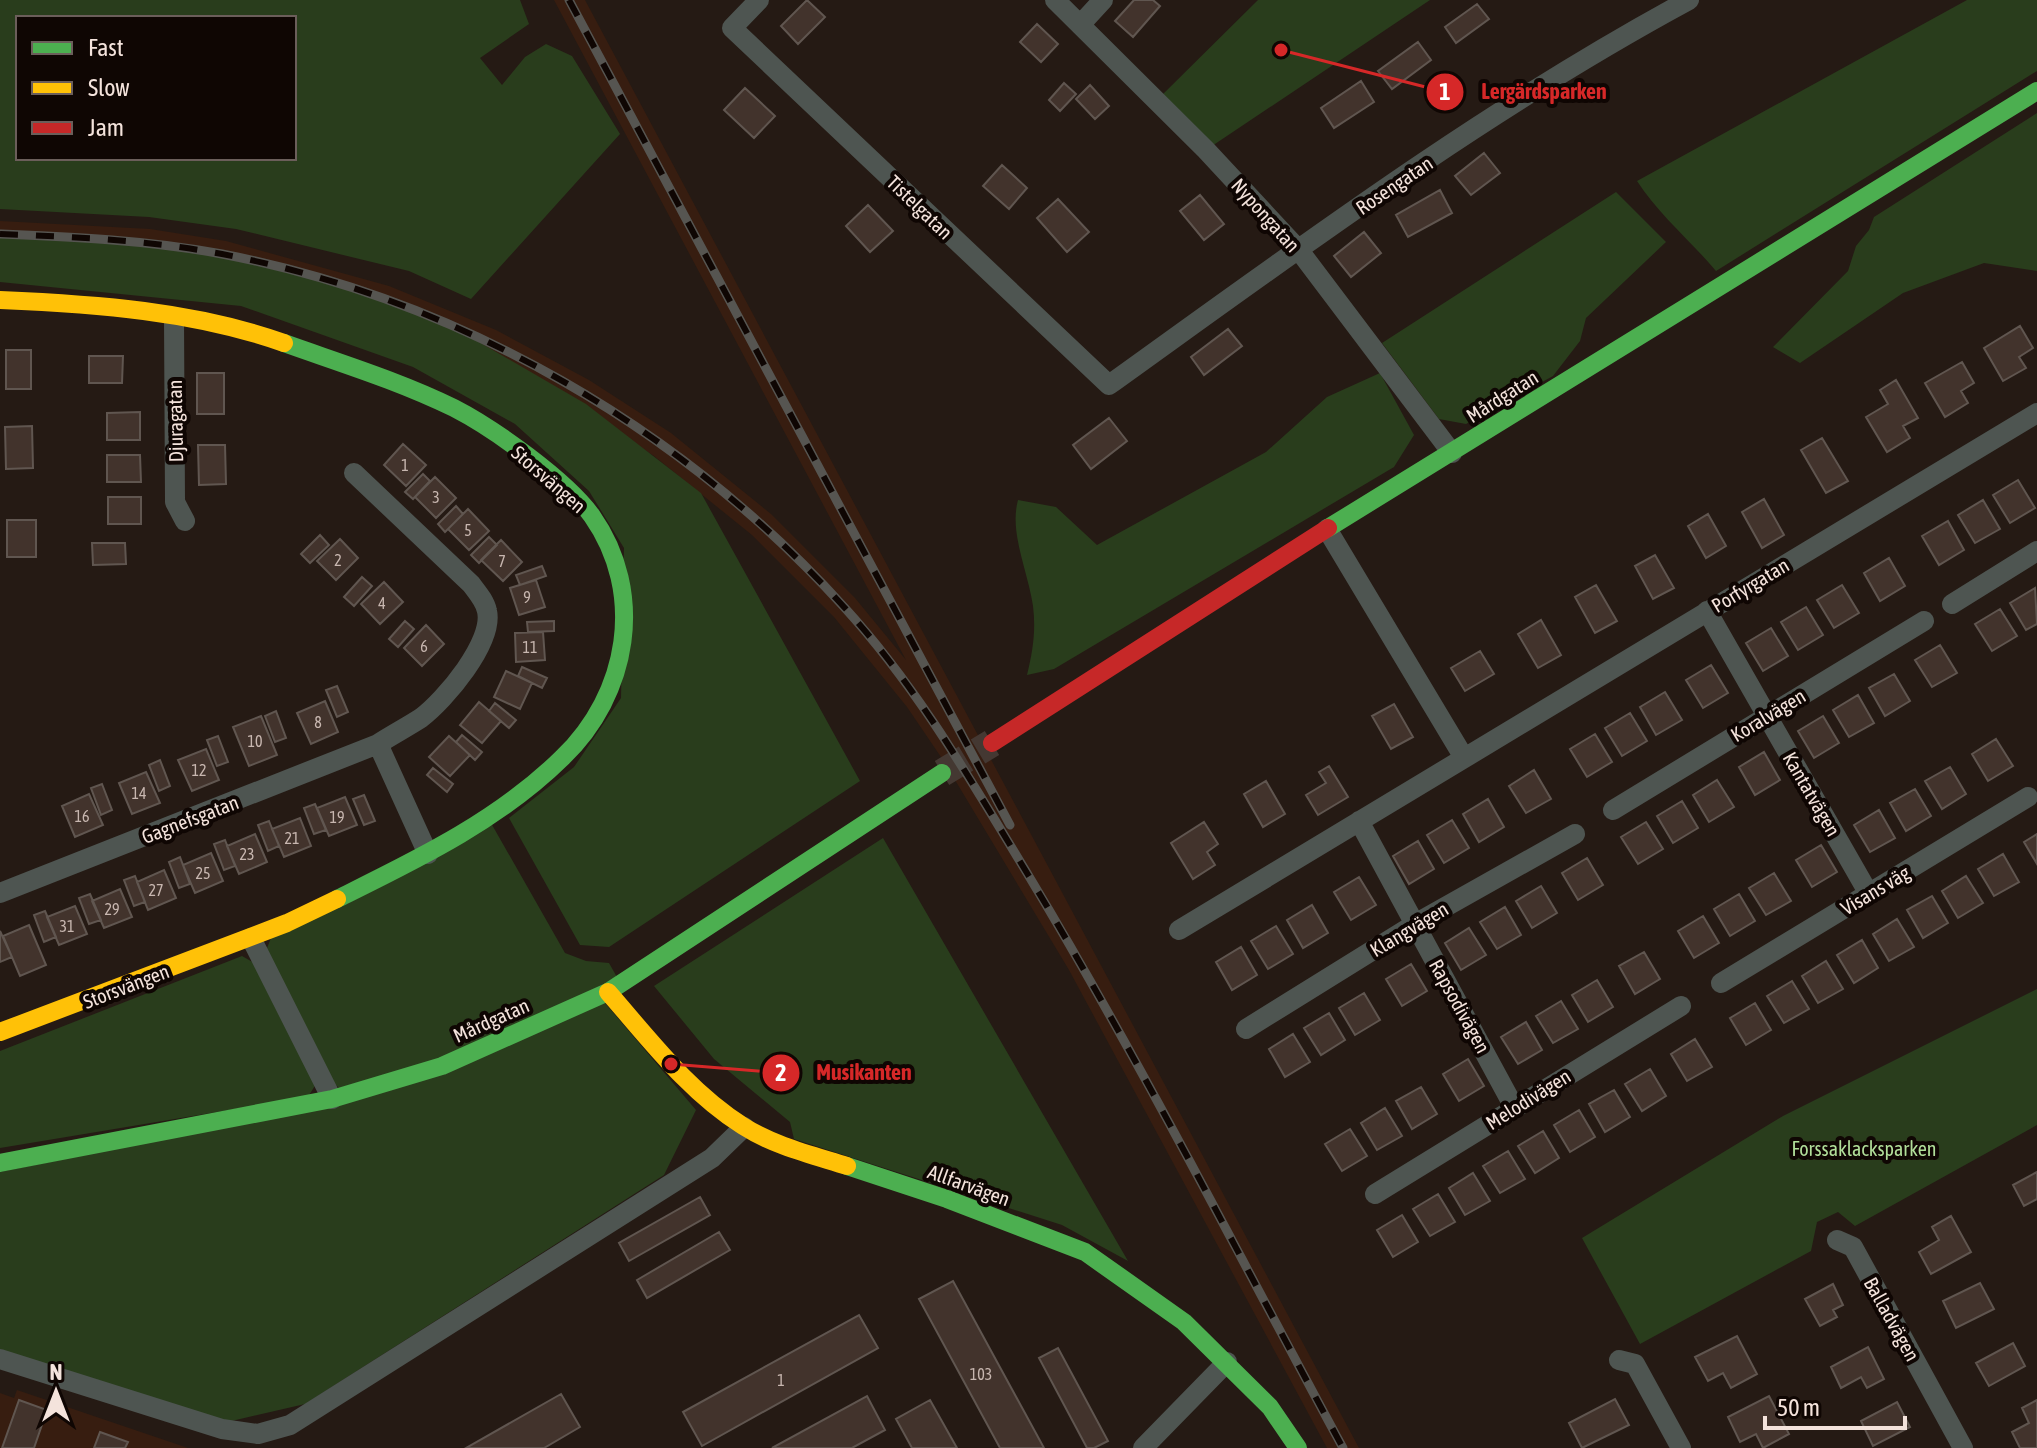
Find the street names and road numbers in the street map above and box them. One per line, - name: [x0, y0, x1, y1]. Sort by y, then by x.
- street label: Rosengatan: [1351, 151, 1437, 219]
- street label: Tistelgatan: [883, 170, 957, 244]
- street label: Nypongatan: [1227, 174, 1305, 256]
- street label: Mårdgatan: [1462, 365, 1542, 427]
- street label: Djuragatan: [163, 380, 187, 462]
- street label: Storsvängen: [507, 441, 591, 517]
- street label: Porfyrgatan: [1707, 553, 1793, 617]
- street label: Koralvägen: [1726, 684, 1810, 746]
- street label: Kantatvägen: [1779, 748, 1845, 840]
- street label: Gagnefsgatan: [138, 790, 242, 848]
- street label: Visans väg: [1836, 860, 1914, 919]
- street label: Klangvägen: [1366, 897, 1452, 961]
- street label: Rapsodivägen: [1425, 955, 1495, 1057]
- street label: Storsvängen: [80, 959, 172, 1013]
- street label: Mårdgatan: [450, 993, 532, 1047]
- street label: Melodivägen: [1481, 1064, 1575, 1134]
- street label: Allfarvägen: [925, 1160, 1013, 1210]
- street label: Balladvägen: [1860, 1273, 1924, 1365]

